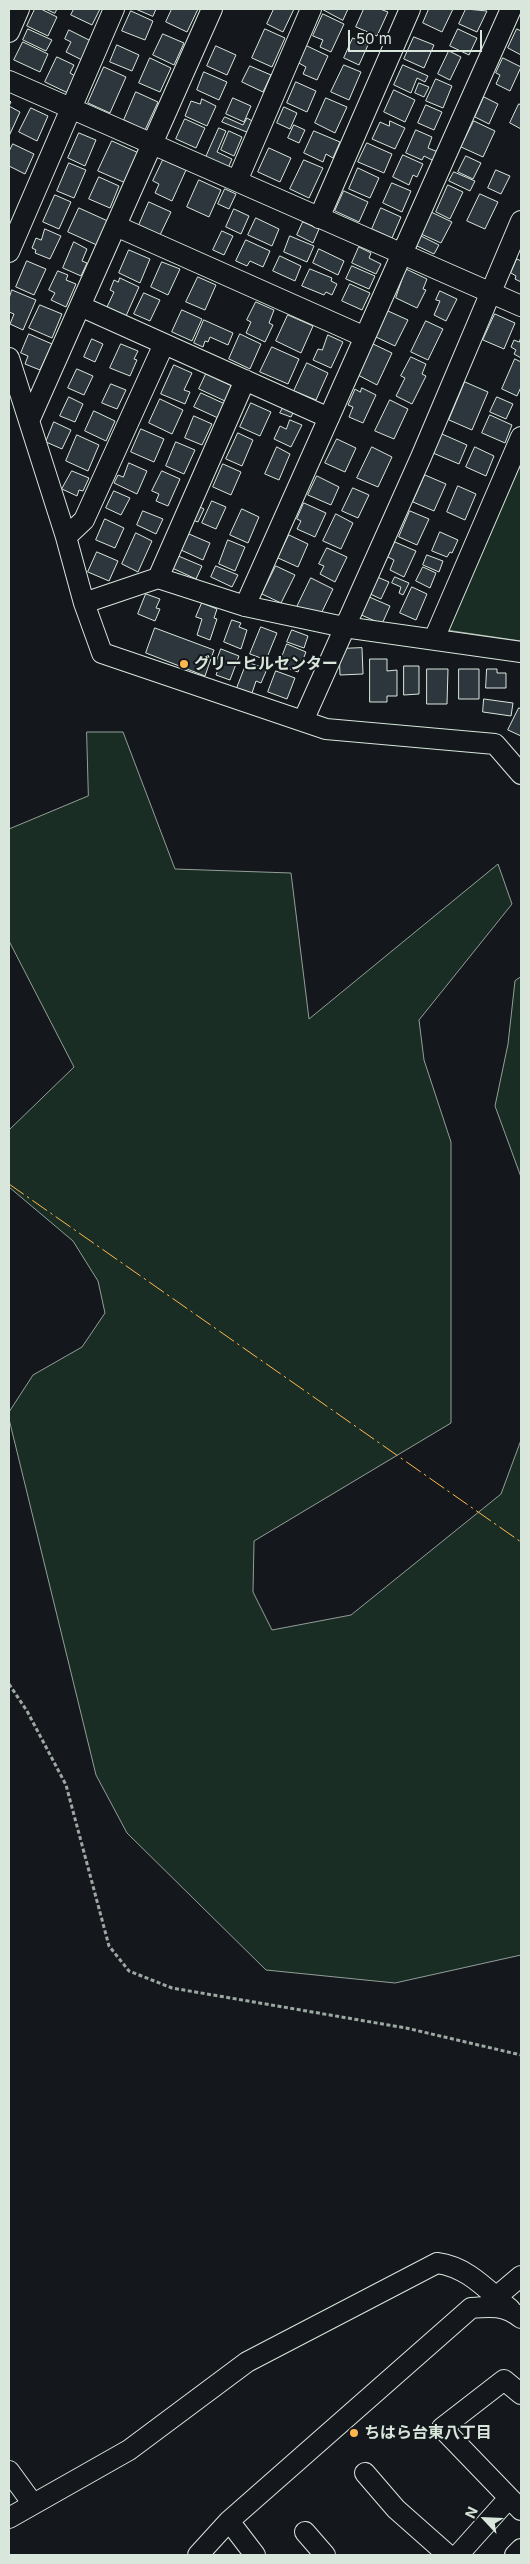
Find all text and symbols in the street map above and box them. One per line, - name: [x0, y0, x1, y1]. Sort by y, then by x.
- scale bar: [350, 20, 484, 52]
- text: 50 m: [356, 29, 392, 48]
- place label: グリーヒルセンター: [194, 654, 338, 674]
- marker: グリーヒルセンター: [178, 658, 190, 670]
- place label: ちはら台東八丁目: [364, 2423, 492, 2443]
- marker: ちはら台東八丁目: [348, 2427, 360, 2439]
- north arrow: [460, 2494, 510, 2544]
- text: N: [461, 2504, 481, 2521]

